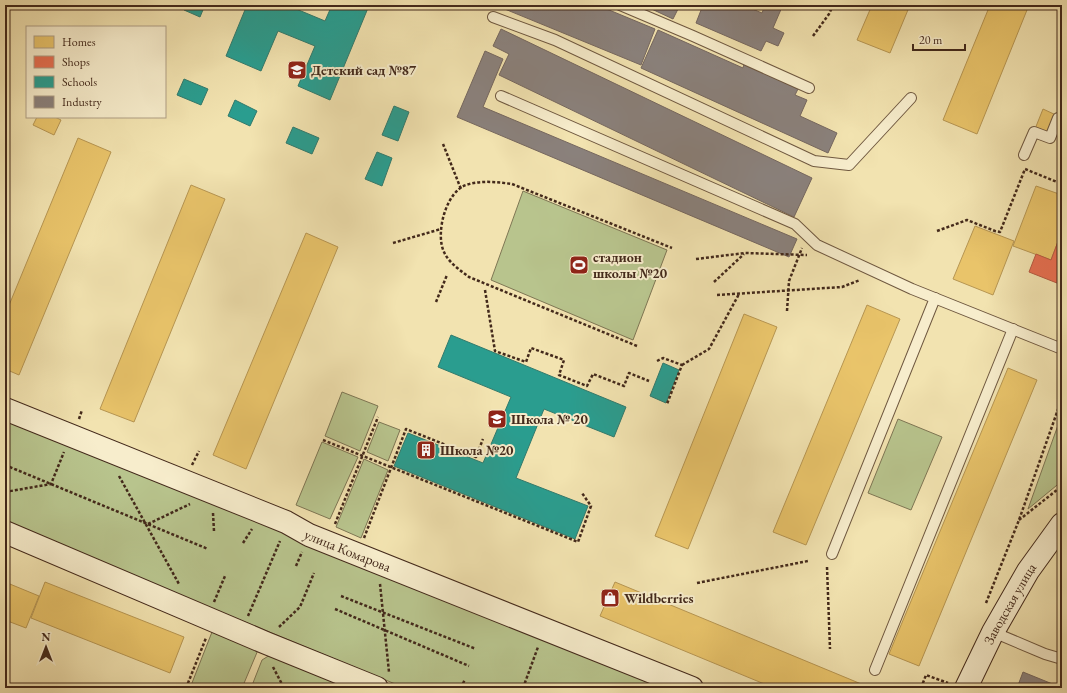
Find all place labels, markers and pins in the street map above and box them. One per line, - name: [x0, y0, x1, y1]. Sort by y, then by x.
- school or university icon: Детский сад №87: [286, 59, 308, 81]
- place label: Детский сад №87: [311, 61, 417, 79]
- place label: стадион школы №20: [593, 248, 668, 282]
- sports icon: стадион школы №20: [568, 254, 590, 276]
- school or university icon: Школа № 20: [486, 408, 508, 430]
- place label: Школа № 20: [511, 410, 588, 428]
- building icon: Школа №20: [415, 439, 437, 461]
- place label: Школа №20: [440, 441, 514, 459]
- shop icon: Wildberries: [599, 587, 621, 609]
- place label: Wildberries: [624, 589, 694, 607]

